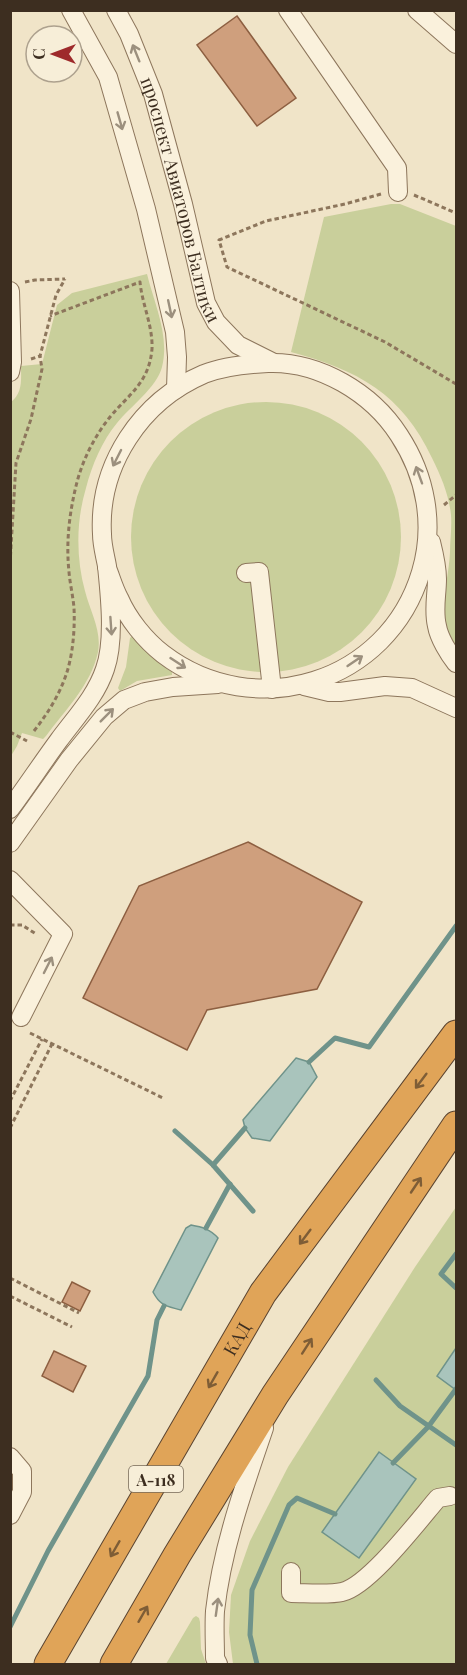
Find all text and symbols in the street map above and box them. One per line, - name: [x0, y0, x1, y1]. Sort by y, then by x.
- north arrow: [24, 24, 84, 84]
- one-way arrow: [130, 45, 141, 63]
- text: С: [28, 48, 49, 60]
- street label: проспект Авиаторов Балтики: [135, 73, 226, 326]
- one-way arrow: [115, 111, 126, 130]
- one-way arrow: [165, 299, 176, 318]
- one-way arrow: [111, 449, 122, 467]
- one-way arrow: [413, 466, 424, 485]
- one-way arrow: [105, 616, 116, 636]
- one-way arrow: [346, 655, 362, 667]
- one-way arrow: [169, 657, 185, 669]
- one-way arrow: [100, 708, 115, 723]
- one-way arrow: [42, 956, 54, 974]
- one-way arrow: [415, 1073, 428, 1089]
- one-way arrow: [410, 1176, 423, 1193]
- one-way arrow: [298, 1229, 311, 1245]
- street label: КАД: [217, 1318, 256, 1360]
- one-way arrow: [302, 1338, 314, 1355]
- one-way arrow: [206, 1372, 218, 1389]
- road number: А-118: [129, 1466, 183, 1492]
- one-way arrow: [109, 1540, 121, 1557]
- one-way arrow: [211, 1597, 222, 1617]
- one-way arrow: [137, 1606, 149, 1623]

